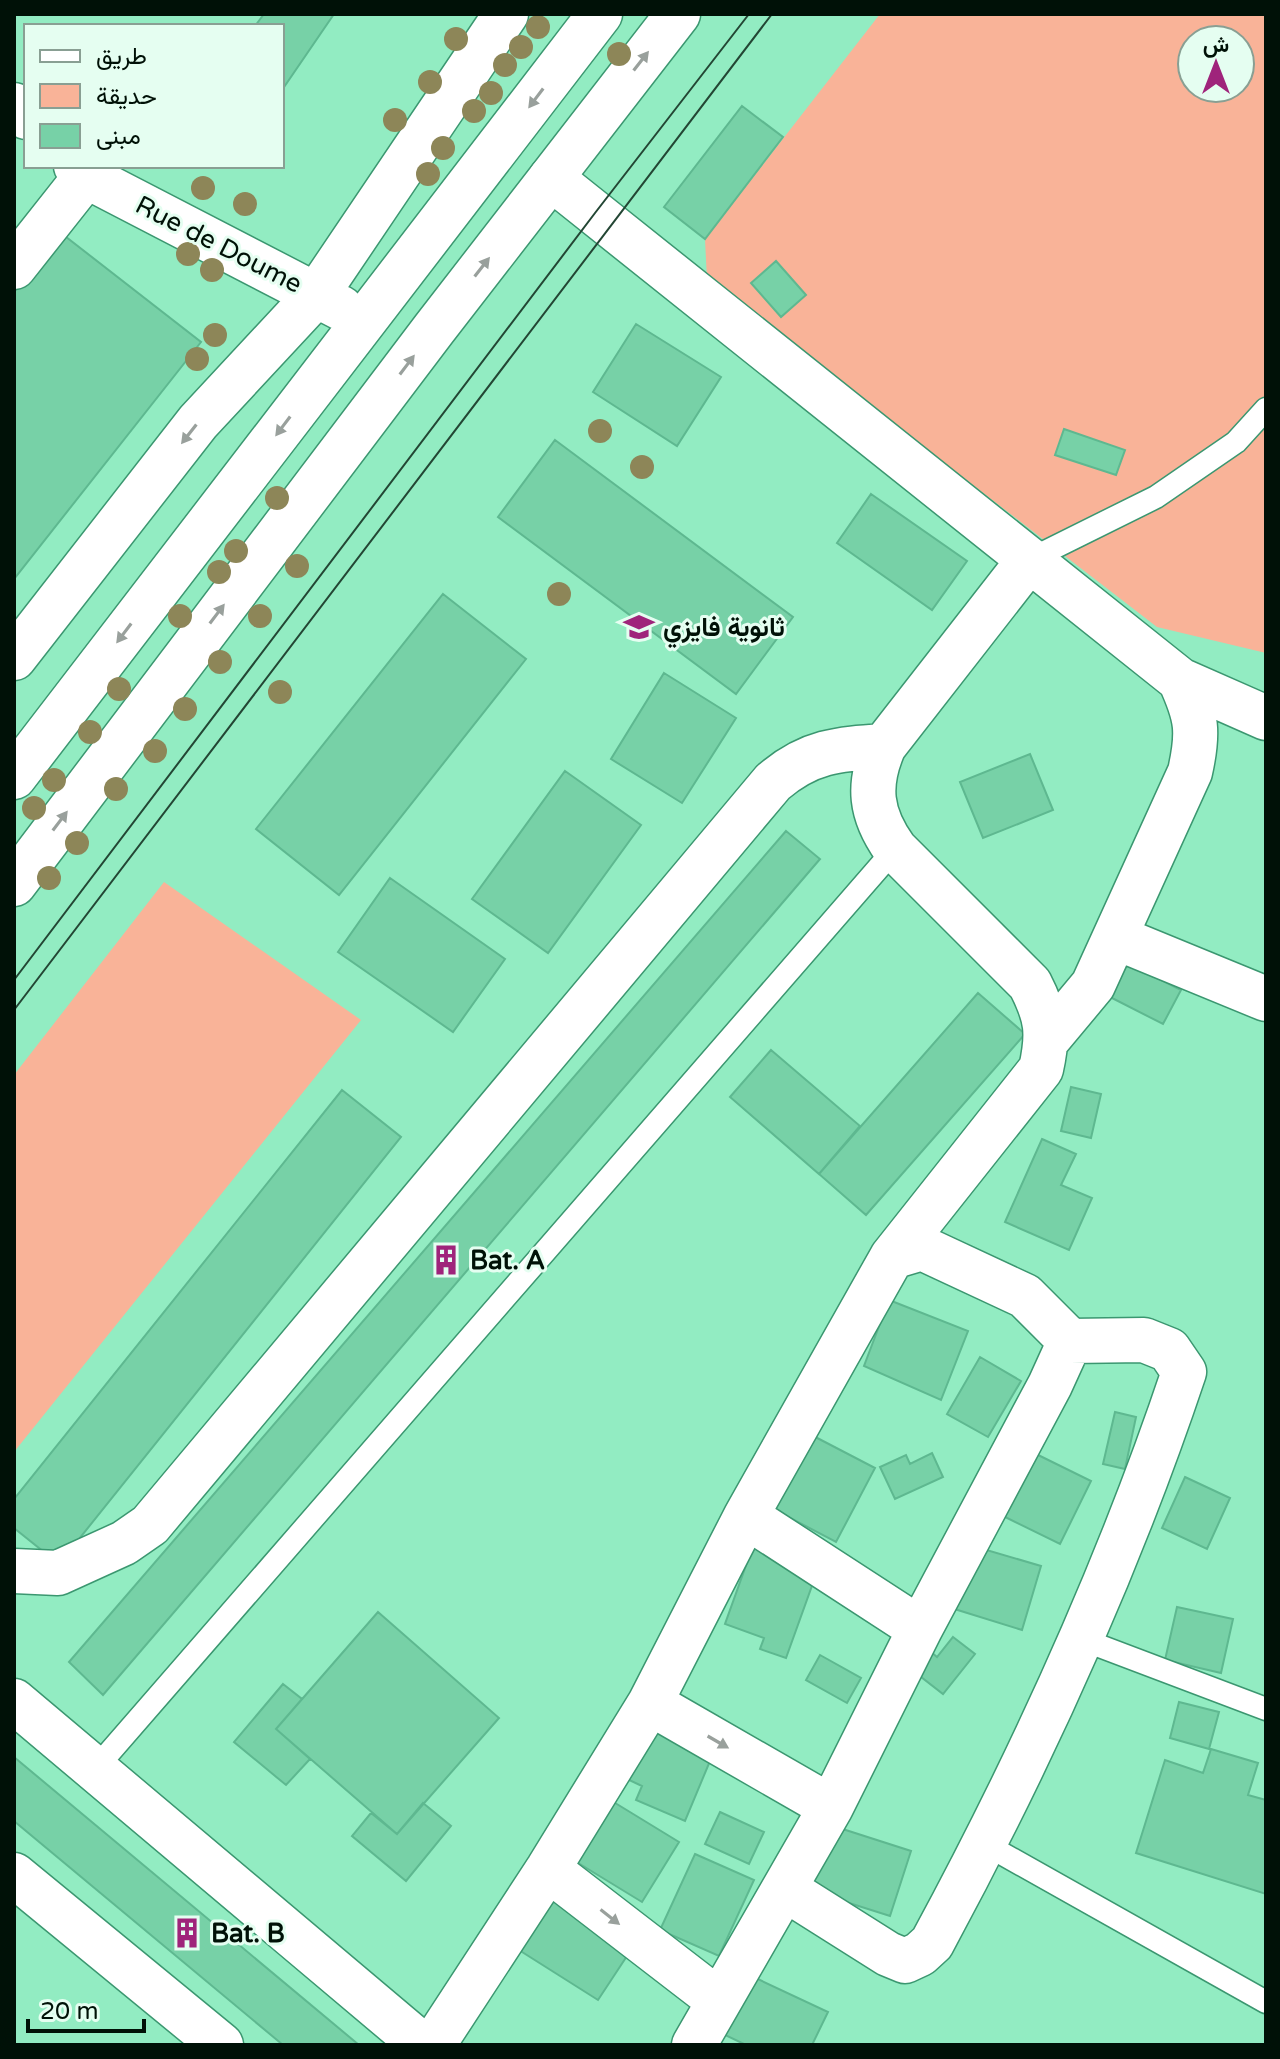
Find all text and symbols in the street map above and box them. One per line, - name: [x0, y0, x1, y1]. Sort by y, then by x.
- legend: [24, 24, 284, 168]
- north arrow: [1176, 24, 1256, 104]
- text: ش: [1203, 32, 1229, 58]
- text: طريق: [96, 42, 147, 71]
- one-way arrow: [633, 51, 649, 71]
- text: حديقة: [96, 82, 157, 111]
- one-way arrow: [528, 88, 544, 108]
- text: مبنى: [96, 122, 141, 151]
- street label: Rue de Doume: [130, 189, 307, 300]
- one-way arrow: [474, 257, 490, 277]
- one-way arrow: [398, 355, 414, 376]
- one-way arrow: [275, 416, 291, 437]
- one-way arrow: [181, 424, 197, 444]
- one-way arrow: [209, 604, 225, 624]
- school or university icon: ثانوية فايزي: [622, 610, 656, 644]
- place label: ثانوية فايزي: [663, 612, 785, 649]
- one-way arrow: [117, 623, 133, 643]
- one-way arrow: [52, 811, 68, 832]
- building icon: Bat. A: [429, 1243, 463, 1277]
- place label: Bat. A: [470, 1245, 545, 1276]
- one-way arrow: [706, 1735, 729, 1749]
- one-way arrow: [599, 1908, 620, 1924]
- building icon: Bat. B: [170, 1916, 204, 1950]
- place label: Bat. B: [211, 1918, 285, 1949]
- scale bar: [28, 1983, 144, 2033]
- text: 20 m: [40, 1997, 98, 2026]

